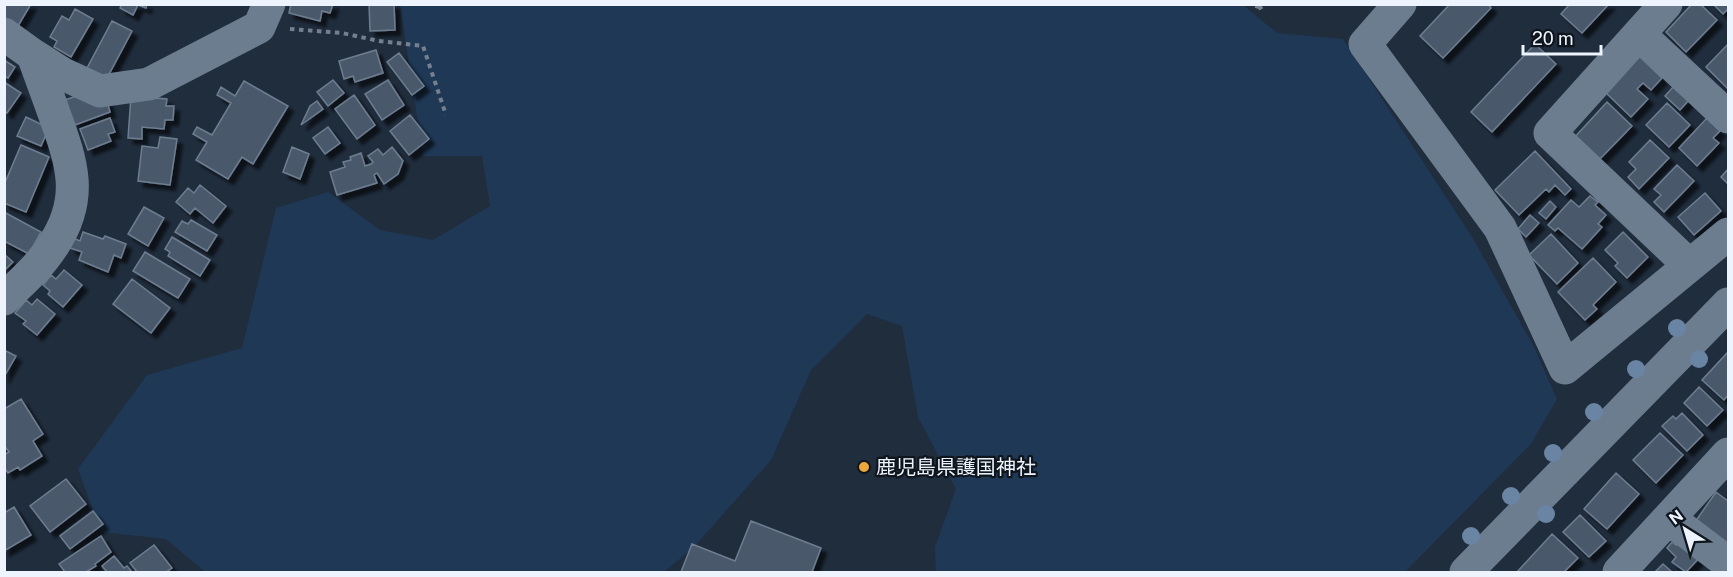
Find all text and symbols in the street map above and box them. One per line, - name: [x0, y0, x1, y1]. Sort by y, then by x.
- scale bar: [1523, 18, 1601, 56]
- text: 20 m: [1532, 28, 1574, 49]
- place label: 鹿児島県護国神社: [876, 455, 1036, 479]
- marker: 鹿児島県護国神社: [857, 460, 871, 474]
- north arrow: [1655, 499, 1715, 559]
- text: N: [1666, 506, 1687, 529]

